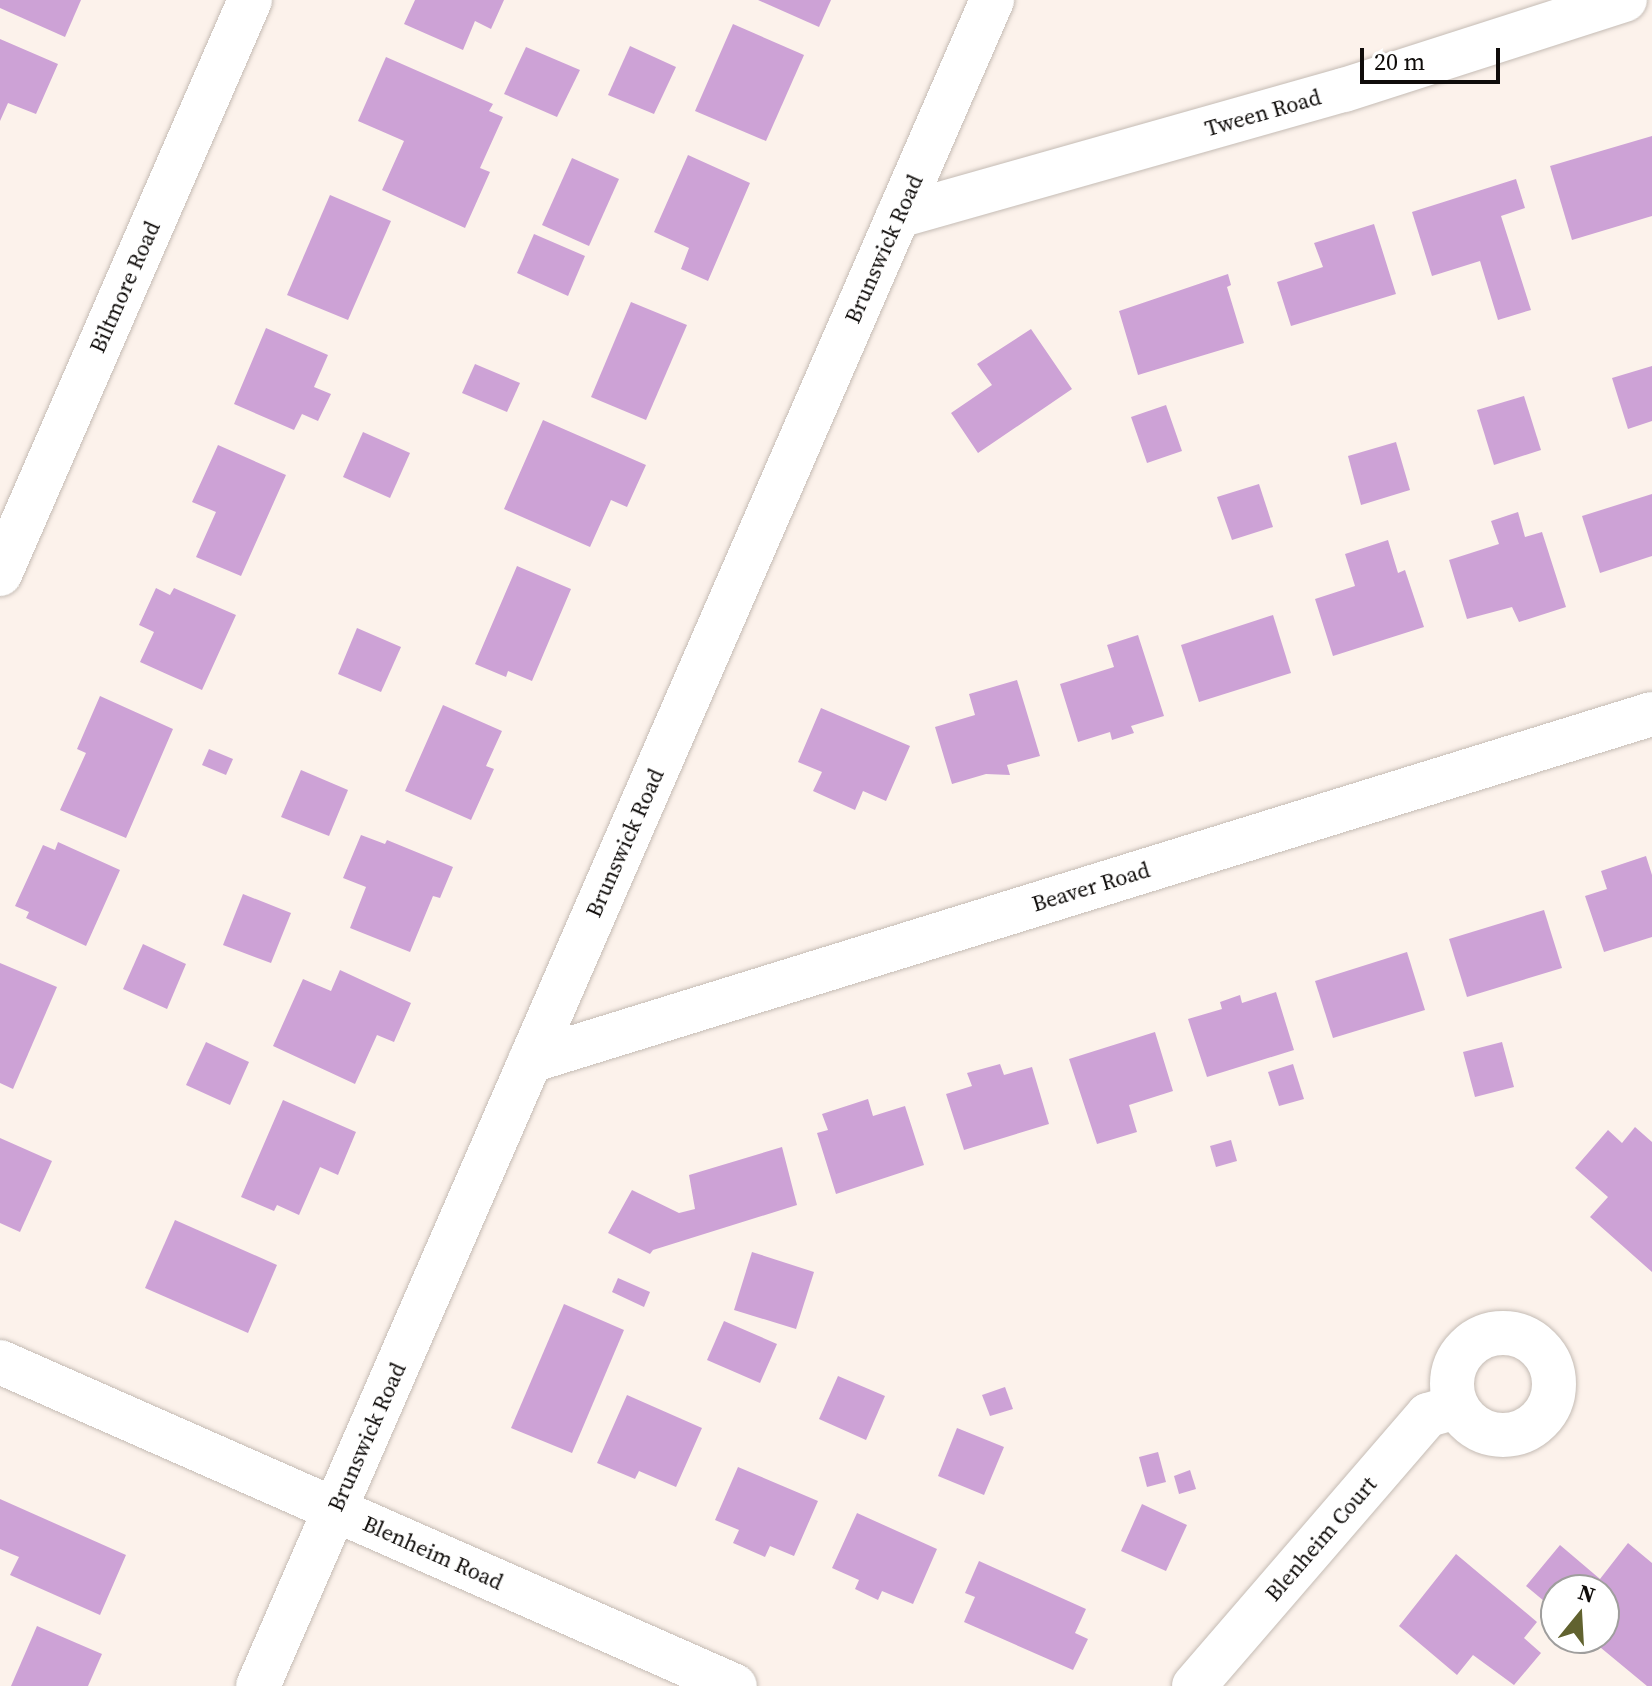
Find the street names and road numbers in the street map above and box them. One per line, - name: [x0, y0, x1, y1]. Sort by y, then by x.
- street label: Tween Road: [1202, 84, 1324, 142]
- street label: Brunswick Road: [839, 171, 929, 327]
- street label: Biltmore Road: [84, 217, 166, 357]
- street label: Brunswick Road: [580, 765, 670, 921]
- street label: Beaver Road: [1029, 857, 1153, 917]
- street label: Brunswick Road: [322, 1359, 412, 1515]
- street label: Blenheim Court: [1260, 1471, 1382, 1607]
- street label: Blenheim Road: [359, 1510, 507, 1596]

